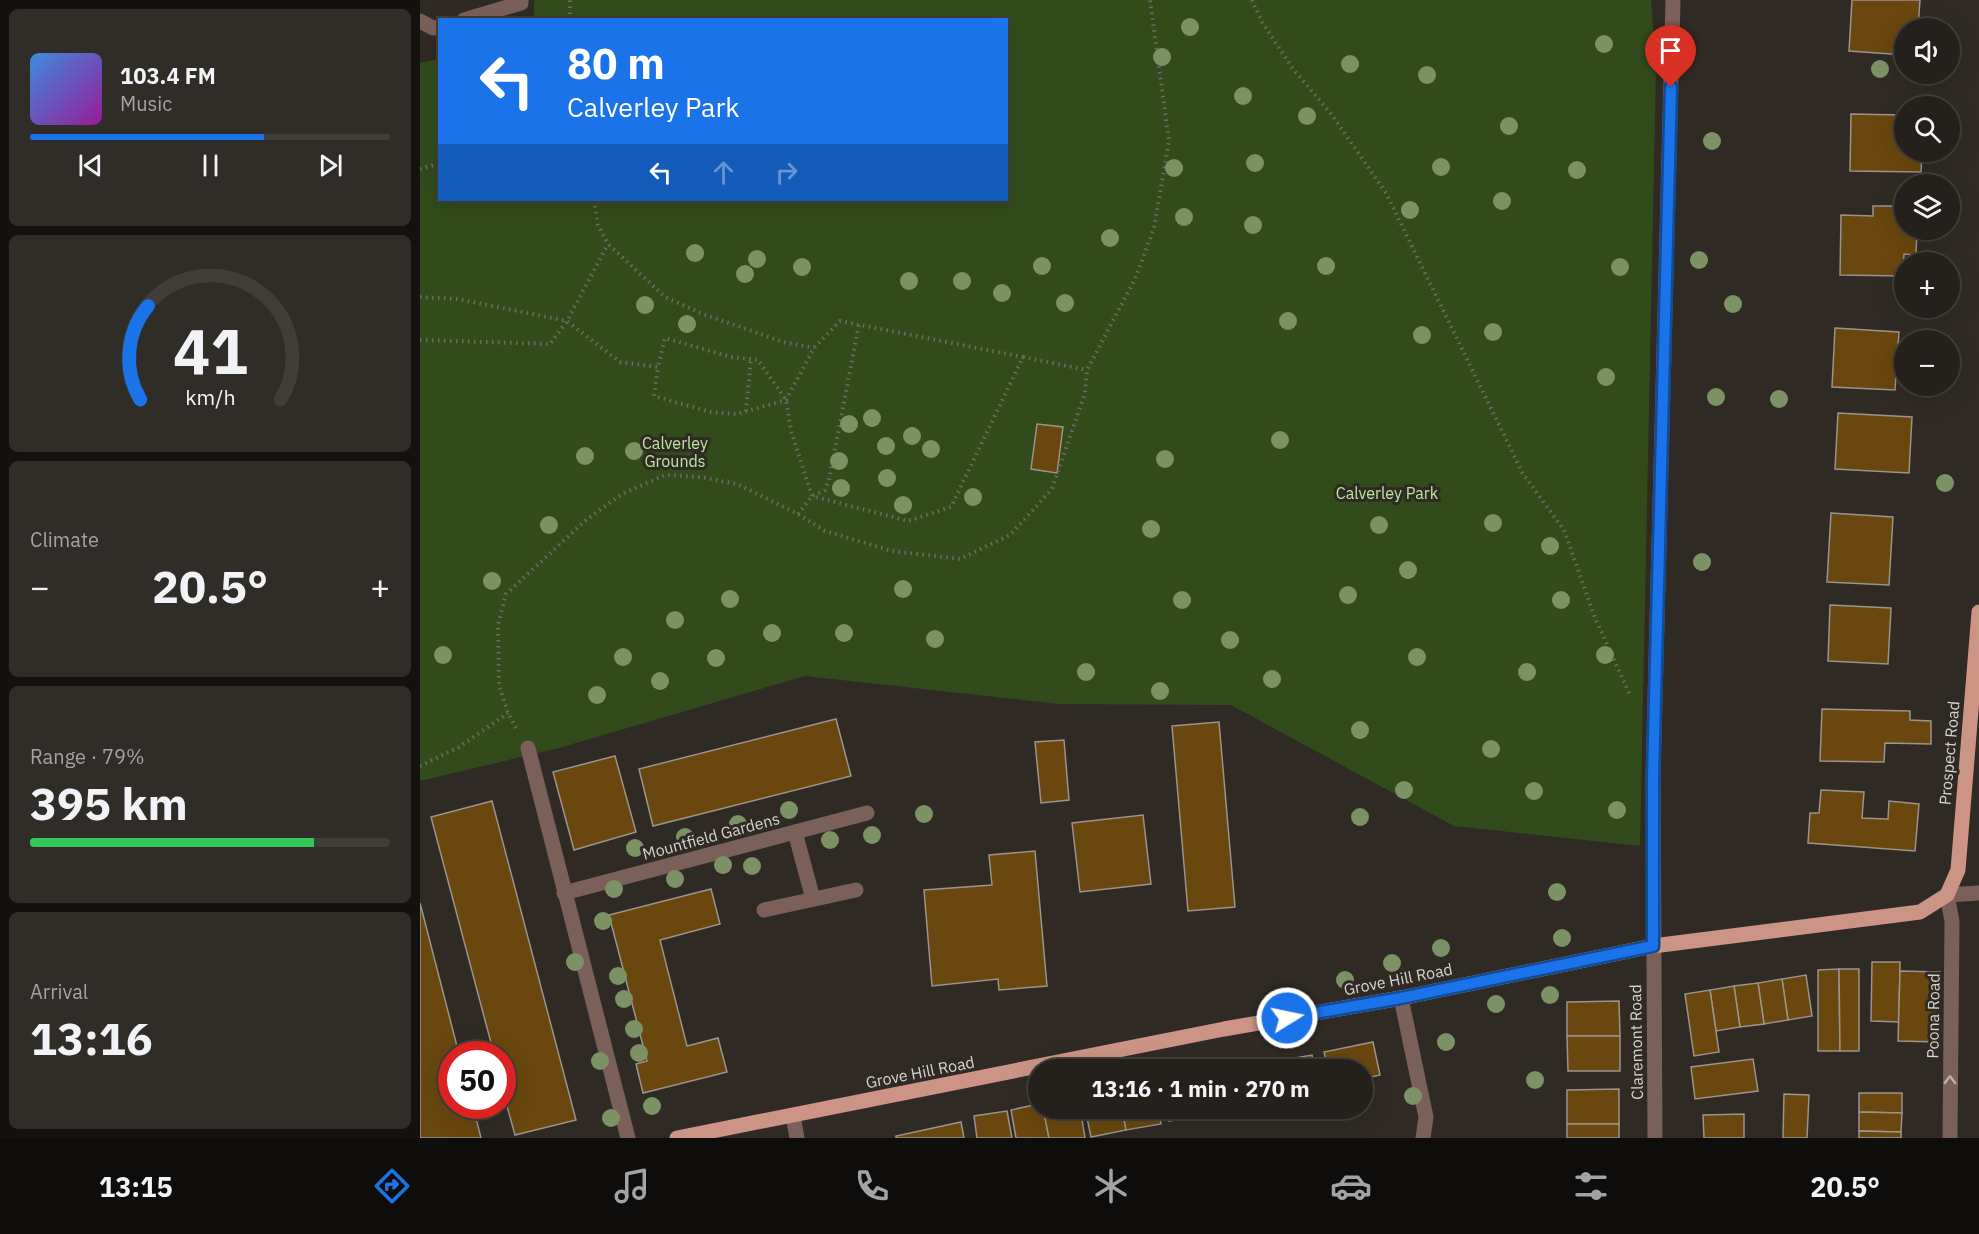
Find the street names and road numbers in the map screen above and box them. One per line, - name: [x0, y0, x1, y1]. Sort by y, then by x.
- street label: Prospect Road: [1934, 700, 1964, 806]
- street label: Mountfield Gardens: [640, 808, 782, 864]
- street label: Grove Hill Road: [1342, 959, 1454, 999]
- street label: Poona Road: [1922, 973, 1944, 1059]
- street label: Claremont Road: [1625, 984, 1647, 1100]
- street label: Grove Hill Road: [864, 1052, 976, 1092]

